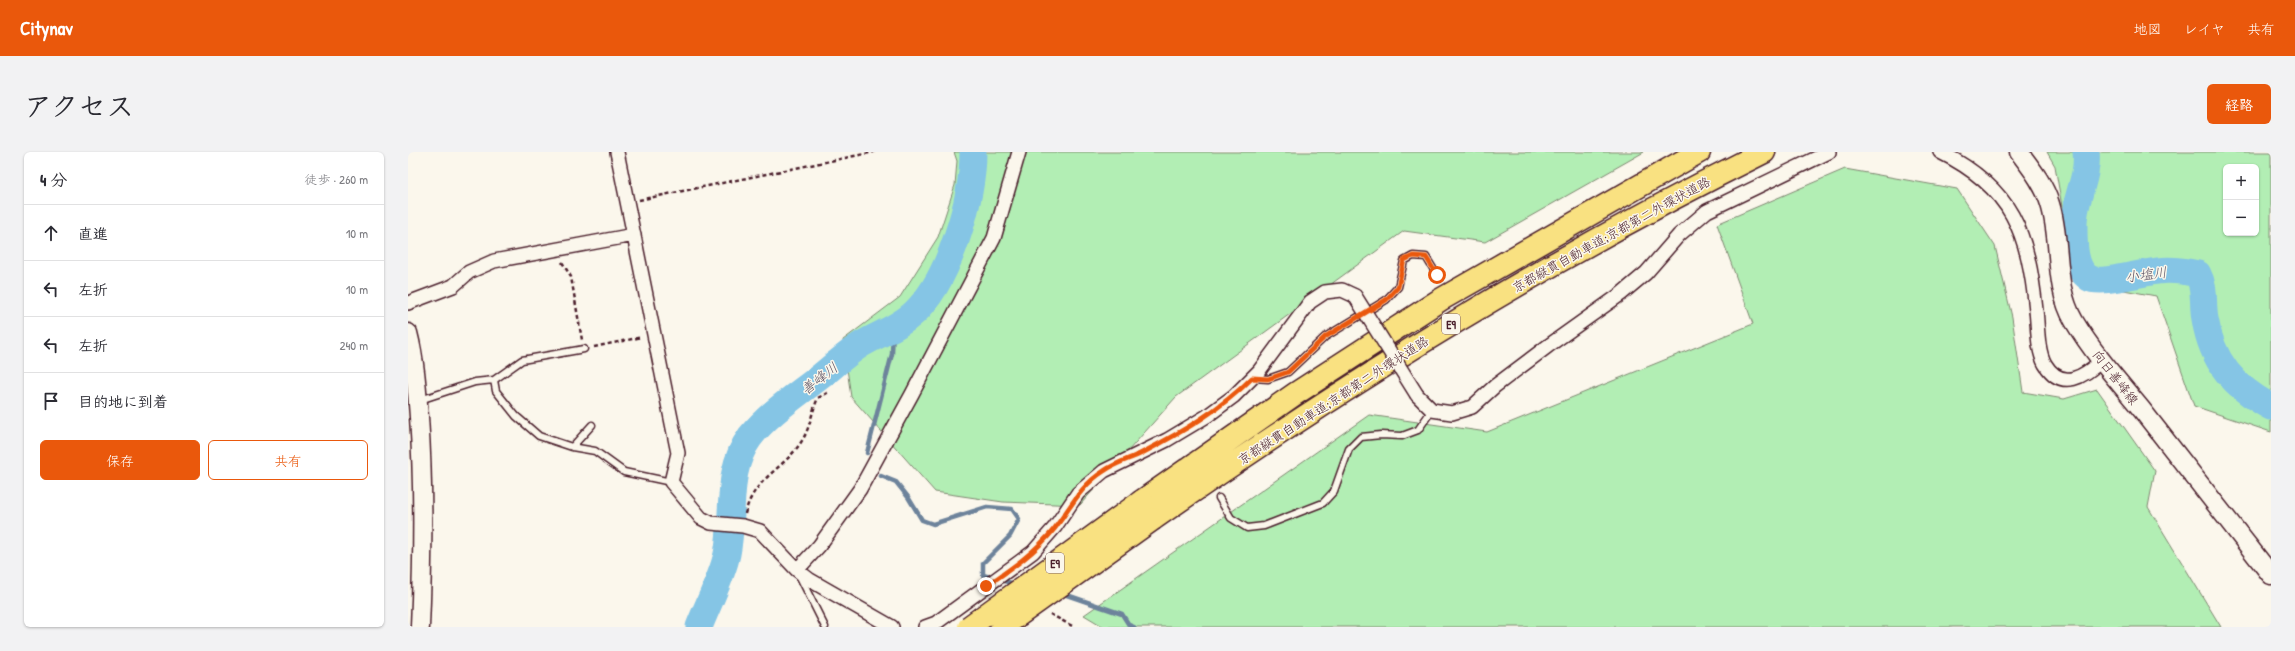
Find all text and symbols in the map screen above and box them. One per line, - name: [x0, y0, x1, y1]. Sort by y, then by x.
- text: Citynav: [20, 15, 73, 41]
- text: 地図: [2134, 19, 2162, 38]
- text: レイヤ: [2184, 19, 2225, 38]
- text: 共有: [2247, 19, 2275, 38]
- button: 経路: [2207, 84, 2271, 124]
- text: アクセス: [24, 87, 134, 125]
- map controls: [2223, 164, 2259, 236]
- button: +: [2223, 164, 2259, 200]
- text: 4 分: [40, 168, 67, 191]
- text: 徒歩 · 260 m: [304, 170, 368, 188]
- street label: 京都縦貫自動車道;京都第二外環状道路: [1509, 172, 1713, 296]
- button: −: [2223, 200, 2259, 236]
- icon: ahead: [40, 222, 62, 244]
- text: 直進: [78, 223, 108, 244]
- text: 10 m: [346, 224, 368, 242]
- water label: 小塩川: [2124, 262, 2168, 286]
- route start: [1428, 266, 1446, 284]
- icon: left: [40, 278, 62, 300]
- text: 左折: [78, 279, 108, 300]
- text: 10 m: [346, 280, 368, 298]
- road number: E9: [1442, 314, 1460, 334]
- street label: 京都縦貫自動車道;京都第二外環状道路: [1234, 331, 1432, 469]
- icon: left: [40, 334, 62, 356]
- text: 左折: [78, 335, 108, 356]
- text: 240 m: [339, 336, 368, 354]
- street label: 向日善峰線: [2089, 346, 2144, 409]
- water label: 善峰川: [797, 358, 841, 398]
- icon: arrive: [40, 390, 62, 412]
- text: 目的地に到着: [78, 391, 168, 412]
- button: 保存: [40, 440, 200, 480]
- button: 共有: [208, 440, 368, 480]
- road number: E9: [1046, 553, 1064, 573]
- route end: [977, 577, 995, 595]

